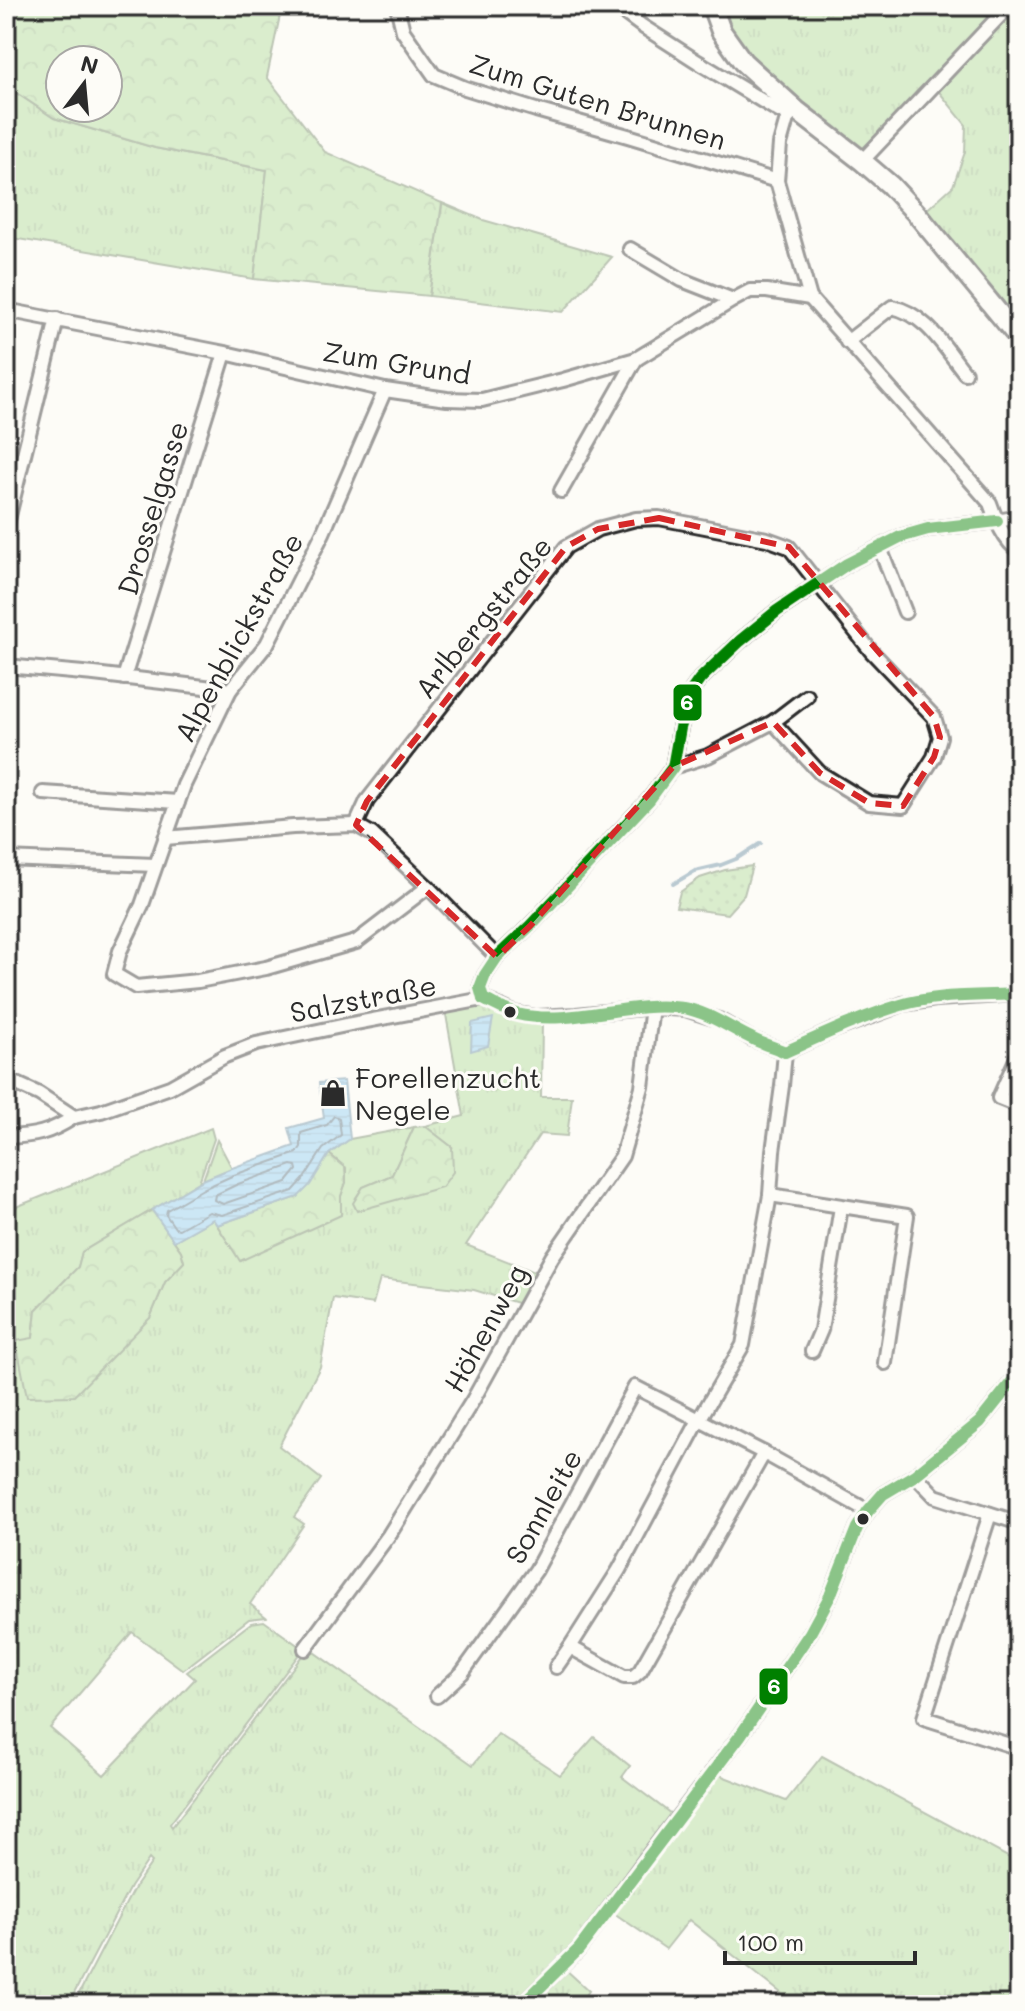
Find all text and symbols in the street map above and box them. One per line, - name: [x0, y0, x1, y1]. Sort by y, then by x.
- north arrow: [44, 44, 124, 124]
- street label: Zum Guten Brunnen: [465, 45, 731, 157]
- text: N: [78, 48, 102, 81]
- street label: Zum Grund: [321, 333, 473, 391]
- street label: Drosselgasse: [109, 417, 195, 599]
- street label: Alpenblickstraße: [166, 526, 310, 748]
- street label: Arlbergstraße: [407, 529, 559, 705]
- line badge: 6: [672, 683, 703, 722]
- text: 6: [680, 687, 694, 716]
- street label: Salzstraße: [287, 966, 439, 1030]
- unlabelled marker: [502, 1004, 518, 1020]
- place label: Forellenzucht Negele: [355, 1059, 541, 1127]
- shop icon: Forellenzucht Negele: [318, 1078, 348, 1108]
- street label: Höhenweg: [435, 1258, 535, 1398]
- street label: Sonnleite: [497, 1442, 589, 1570]
- unlabelled marker: [855, 1511, 871, 1527]
- line badge: 6: [758, 1667, 789, 1706]
- text: 6: [767, 1671, 781, 1700]
- scale bar: [725, 1915, 915, 1965]
- text: 100 m: [737, 1926, 804, 1957]

